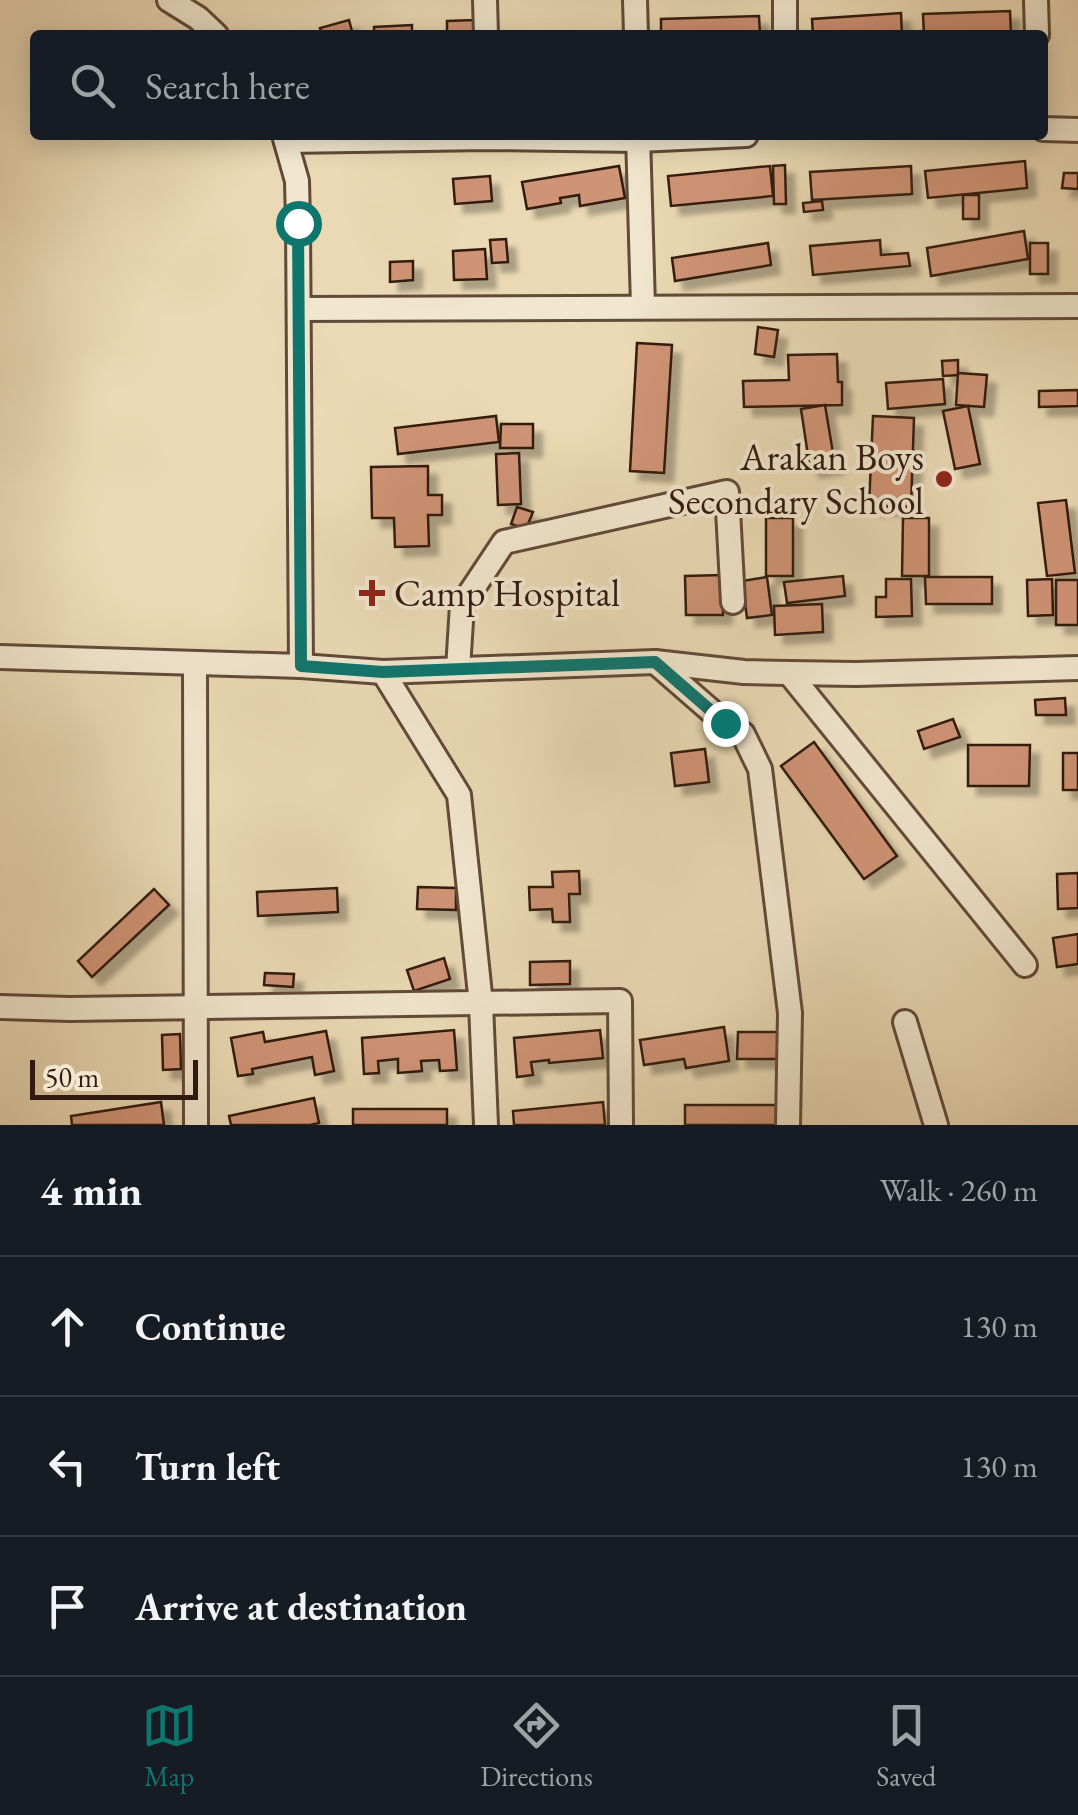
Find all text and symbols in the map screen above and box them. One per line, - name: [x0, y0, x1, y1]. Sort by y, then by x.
- search box: [30, 30, 1048, 140]
- icon: search: [65, 58, 120, 113]
- text: Search here: [145, 61, 310, 110]
- route start: [276, 201, 322, 247]
- place label: Arakan Boys Secondary School: [668, 432, 924, 525]
- marker: Arakan Boys Secondary School: [933, 468, 955, 490]
- place label: Camp Hospital: [394, 568, 620, 617]
- marker: Camp Hospital: [359, 580, 385, 606]
- route end: [703, 701, 749, 747]
- scale bar: [30, 1055, 198, 1100]
- text: 50 m: [45, 1059, 99, 1095]
- text: 4 min: [40, 1163, 142, 1218]
- text: Walk · 260 m: [880, 1169, 1038, 1211]
- icon: ahead: [40, 1299, 95, 1354]
- text: Continue: [135, 1302, 286, 1351]
- text: 130 m: [961, 1305, 1038, 1347]
- icon: left: [40, 1439, 95, 1494]
- text: Turn left: [135, 1442, 280, 1491]
- text: 130 m: [961, 1445, 1038, 1487]
- icon: arrive: [40, 1579, 95, 1634]
- text: Arrive at destination: [135, 1582, 467, 1631]
- tab: Map: [142, 1698, 197, 1794]
- tab: Directions: [480, 1698, 593, 1794]
- tab: Saved: [876, 1698, 936, 1794]

